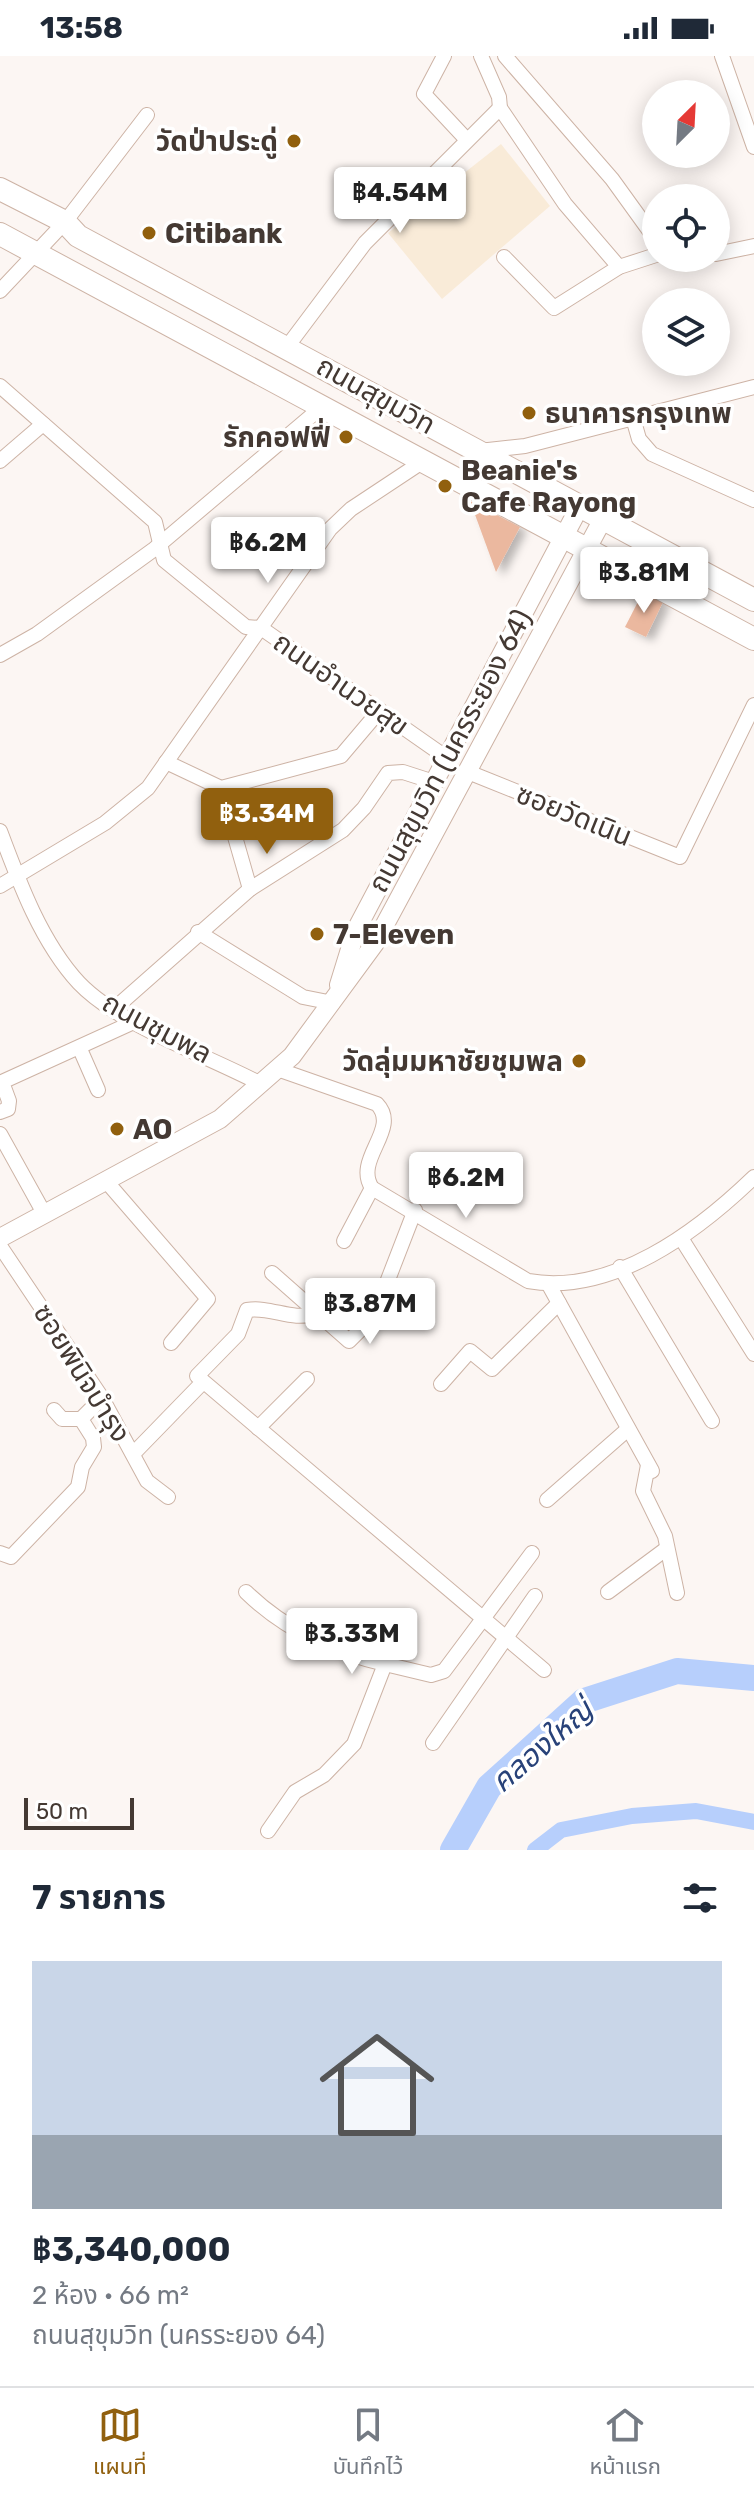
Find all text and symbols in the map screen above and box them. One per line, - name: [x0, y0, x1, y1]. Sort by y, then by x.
- text: 13:58: [40, 10, 123, 46]
- north arrow: [642, 80, 730, 168]
- map controls: [642, 80, 730, 376]
- place label: วัดป่าประดู่: [156, 125, 278, 159]
- marker: วัดป่าประดู่: [285, 132, 303, 150]
- pin: ฿4.54M: [335, 167, 465, 235]
- text: ฿4.54M: [352, 177, 448, 208]
- button: locate: [642, 184, 730, 272]
- place label: Citibank: [165, 217, 283, 250]
- marker: Citibank: [140, 224, 158, 242]
- button: layers: [642, 288, 730, 376]
- street label: ถนนสุขุมวิท: [311, 349, 441, 441]
- place label: ธนาคารกรุงเทพ: [545, 397, 732, 430]
- marker: ธนาคารกรุงเทพ: [520, 404, 538, 422]
- place label: รักคอฟฟี่: [223, 417, 330, 454]
- marker: รักคอฟฟี่: [337, 428, 355, 446]
- place label: Beanie's Cafe Rayong: [461, 454, 636, 519]
- marker: Beanie's Cafe Rayong: [436, 477, 454, 495]
- pin: ฿6.2M: [212, 517, 324, 585]
- text: ฿6.2M: [229, 527, 307, 558]
- pin: ฿3.81M: [579, 547, 709, 615]
- text: ฿3.81M: [598, 557, 690, 588]
- street label: ถนนสุขุมวิท (นครระยอง 64): [361, 604, 539, 898]
- street label: ถนนอำนวยสุข: [267, 625, 415, 743]
- street label: ซอยวัดเนิน: [511, 777, 637, 853]
- pin: ฿3.34M: [202, 788, 332, 856]
- text: ฿3.34M: [219, 798, 315, 829]
- place label: 7-Eleven: [333, 918, 454, 951]
- marker: 7-Eleven: [308, 925, 326, 943]
- street label: ถนนชุมพล: [97, 985, 217, 1071]
- place label: วัดลุ่มมหาชัยชุมพล: [342, 1045, 563, 1078]
- marker: วัดลุ่มมหาชัยชุมพล: [570, 1052, 588, 1070]
- place label: AO: [133, 1113, 173, 1146]
- marker: AO: [108, 1120, 126, 1138]
- pin: ฿6.2M: [410, 1152, 522, 1220]
- text: ฿6.2M: [427, 1162, 505, 1193]
- pin: ฿3.87M: [305, 1278, 435, 1346]
- text: ฿3.87M: [323, 1288, 417, 1319]
- street label: ซอยพินิจบำรุง: [26, 1298, 138, 1448]
- pin: ฿3.33M: [287, 1608, 417, 1676]
- text: ฿3.33M: [304, 1618, 400, 1649]
- water label: คลองใหญ่: [484, 1690, 603, 1800]
- scale bar: [24, 1794, 134, 1830]
- text: 50 m: [36, 1798, 88, 1825]
- icon: filters: [678, 1876, 722, 1920]
- text: 7 รายการ: [32, 1877, 166, 1918]
- icon: home: [305, 2013, 449, 2157]
- text: ฿3,340,000: [32, 2229, 231, 2270]
- text: 2 ห้อง · 66 m²: [32, 2280, 189, 2311]
- text: ถนนสุขุมวิท (นครระยอง 64): [32, 2320, 325, 2351]
- tab: แผนที่: [93, 2403, 147, 2484]
- tab: บันทึกไว้: [333, 2403, 403, 2484]
- tab: หน้าแรก: [589, 2403, 661, 2484]

